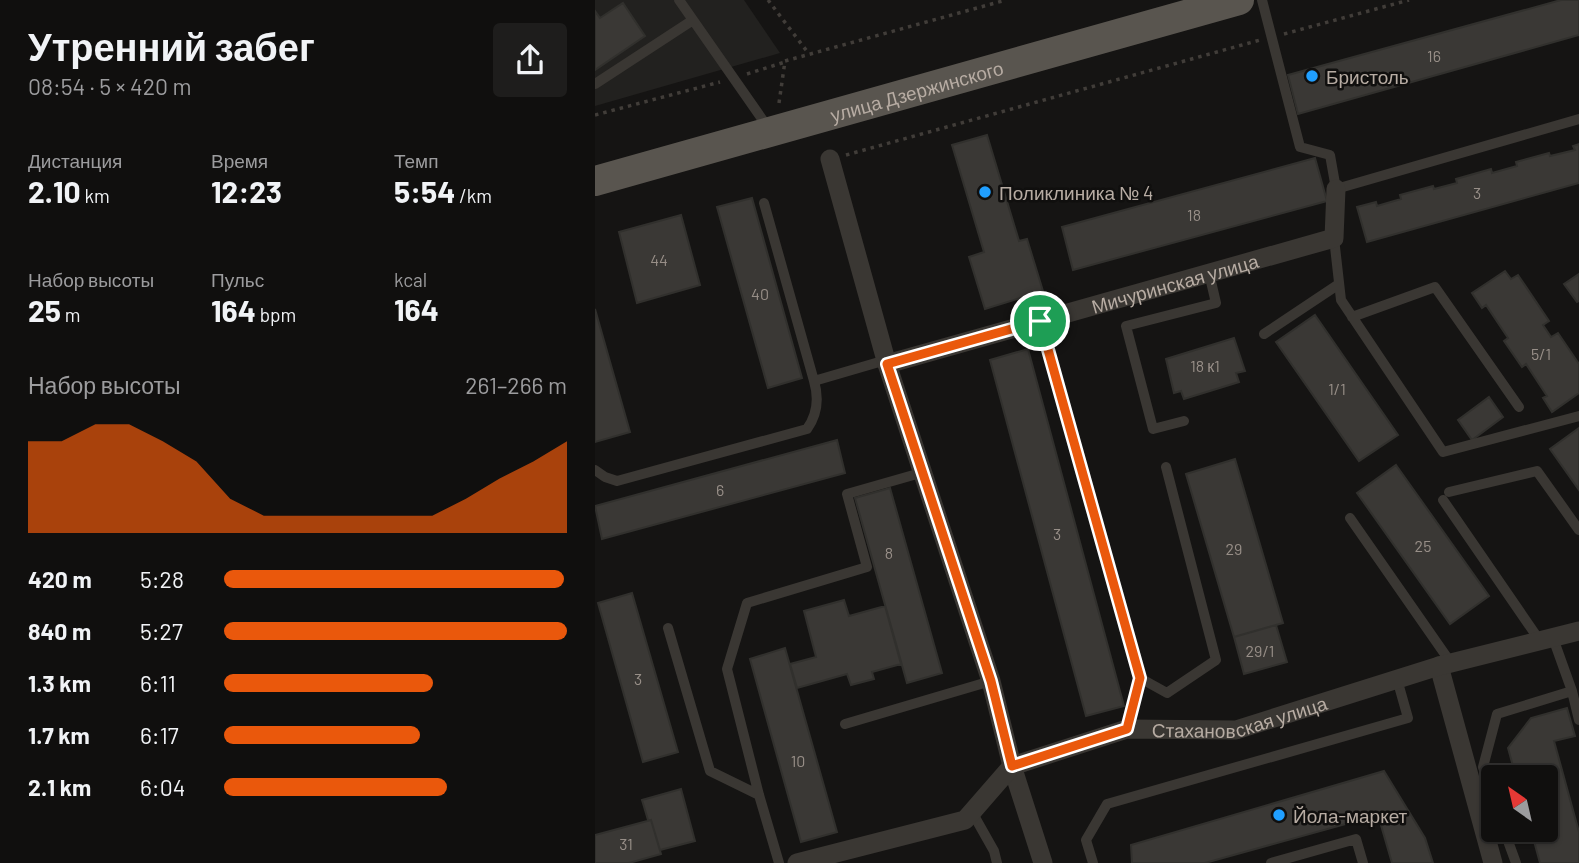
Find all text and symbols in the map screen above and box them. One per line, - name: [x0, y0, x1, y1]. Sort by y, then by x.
- text: Утренний забег: [28, 23, 315, 69]
- button: share: [493, 23, 567, 97]
- house number: 16: [1427, 46, 1441, 65]
- street label: улица Дзержинского: [827, 55, 1006, 126]
- place label: Бристоль: [1326, 65, 1409, 88]
- marker: Бристоль: [1304, 68, 1320, 84]
- text: 08:54 · 5 × 420 m: [28, 72, 192, 100]
- text: Дистанция: [28, 149, 122, 172]
- text: Время: [211, 149, 268, 172]
- text: Темп: [394, 149, 438, 172]
- text: 2.10: [28, 173, 81, 209]
- text: 12:23: [211, 173, 282, 209]
- text: 5:54: [394, 173, 455, 209]
- place label: Поликлиника № 4: [999, 181, 1154, 204]
- house number: 3: [1473, 183, 1481, 202]
- text: km: [81, 184, 110, 207]
- text: /km: [455, 184, 492, 207]
- marker: Поликлиника № 4: [977, 184, 993, 200]
- house number: 18: [1187, 205, 1201, 224]
- street label: Мичуринская улица: [1089, 248, 1261, 317]
- house number: 44: [650, 250, 668, 269]
- text: Набор высоты: [28, 268, 154, 291]
- text: Пульс: [211, 268, 264, 291]
- text: kcal: [394, 268, 427, 291]
- house number: 40: [751, 284, 769, 303]
- text: 164: [394, 291, 439, 327]
- pin: [1010, 291, 1070, 351]
- text: 25: [28, 292, 61, 328]
- text: 164: [211, 292, 256, 328]
- icon: arrive: [1021, 302, 1059, 340]
- text: m: [61, 303, 81, 326]
- text: bpm: [256, 303, 296, 326]
- house number: 5/1: [1531, 344, 1551, 363]
- house number: 18 к1: [1190, 356, 1220, 375]
- text: Набор высоты: [28, 371, 181, 399]
- text: 261–266 m: [465, 371, 567, 399]
- house number: 1/1: [1328, 379, 1346, 398]
- house number: 6: [716, 480, 724, 499]
- house number: 3: [1053, 524, 1061, 543]
- house number: 25: [1415, 536, 1431, 555]
- house number: 29: [1226, 539, 1242, 558]
- house number: 8: [885, 543, 893, 562]
- text: 420 m: [28, 565, 92, 593]
- text: 5:28: [140, 565, 184, 593]
- text: 840 m: [28, 617, 91, 645]
- text: 5:27: [140, 617, 183, 645]
- house number: 29/1: [1246, 641, 1274, 660]
- text: 1.3 km: [28, 669, 91, 697]
- text: 6:11: [140, 669, 176, 697]
- house number: 3: [634, 669, 642, 688]
- street label: Стахановская улица: [1152, 690, 1330, 741]
- text: 1.7 km: [28, 721, 90, 749]
- text: 6:17: [140, 721, 179, 749]
- house number: 10: [791, 751, 805, 770]
- north arrow: [1481, 765, 1557, 842]
- map controls: [1481, 765, 1558, 842]
- text: 2.1 km: [28, 773, 91, 801]
- text: 6:04: [140, 773, 185, 801]
- place label: Йола-маркет: [1293, 804, 1408, 827]
- marker: Йола-маркет: [1271, 807, 1287, 823]
- house number: 31: [619, 834, 633, 853]

